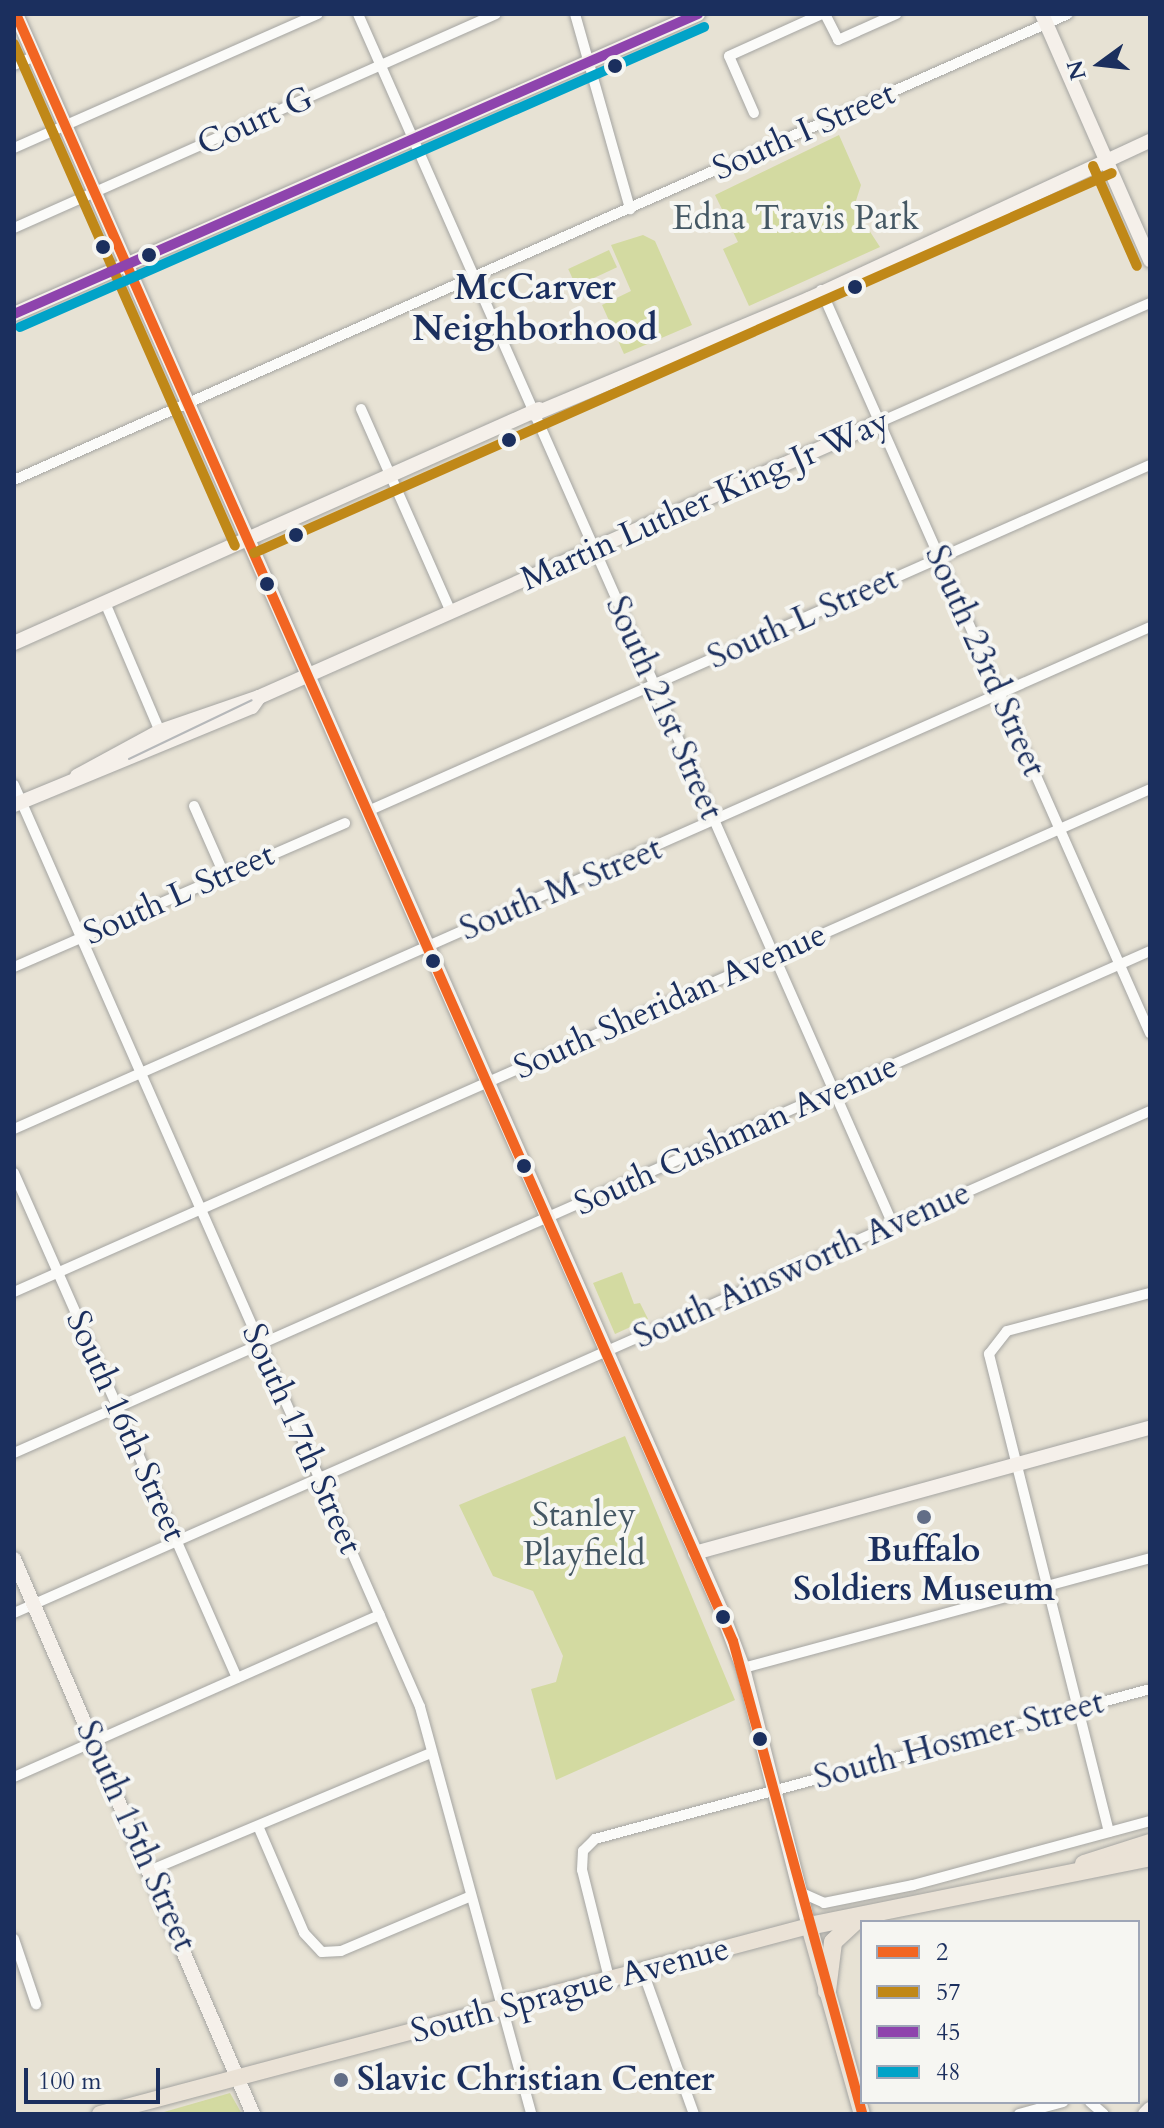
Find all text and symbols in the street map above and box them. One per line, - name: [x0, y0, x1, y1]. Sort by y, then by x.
- north arrow: [1060, 24, 1140, 104]
- text: N: [1060, 57, 1094, 83]
- unlabelled marker: [607, 58, 623, 74]
- street label: South I Street: [707, 73, 901, 189]
- street label: Court G: [191, 78, 319, 164]
- park label: Edna Travis Park: [673, 199, 919, 239]
- unlabelled marker: [95, 239, 111, 255]
- unlabelled marker: [141, 247, 157, 263]
- district label: McCarver Neighborhood: [412, 265, 658, 350]
- unlabelled marker: [847, 279, 863, 295]
- street label: Martin Luther King Jr Way: [514, 400, 896, 600]
- unlabelled marker: [501, 432, 517, 448]
- unlabelled marker: [288, 527, 304, 543]
- street label: South 23rd Street: [916, 539, 1054, 783]
- street label: South L Street: [701, 558, 905, 678]
- unlabelled marker: [259, 576, 275, 592]
- street label: South 21st Street: [596, 590, 732, 826]
- street label: South M Street: [454, 828, 668, 950]
- street label: South L Street: [77, 834, 281, 954]
- street label: South Sheridan Avenue: [508, 914, 832, 1088]
- unlabelled marker: [425, 953, 441, 969]
- street label: South Cushman Avenue: [568, 1045, 904, 1225]
- unlabelled marker: [516, 1158, 532, 1174]
- street label: South Ainsworth Avenue: [627, 1172, 977, 1358]
- street label: South 16th Street: [57, 1305, 195, 1547]
- street label: South 17th Street: [233, 1318, 371, 1560]
- park label: Stanley Playfield: [523, 1495, 645, 1574]
- marker: Buffalo Soldiers Museum: [915, 1508, 933, 1526]
- place label: Buffalo Soldiers Museum: [793, 1530, 1055, 1610]
- unlabelled marker: [715, 1609, 731, 1625]
- street label: South Hosmer Street: [810, 1682, 1108, 1798]
- street label: South 15th Street: [67, 1715, 205, 1957]
- unlabelled marker: [752, 1731, 768, 1747]
- legend: [860, 1920, 1140, 2104]
- street label: South Sprague Avenue: [407, 1928, 733, 2052]
- text: 2: [936, 1936, 948, 1969]
- text: 57: [936, 1976, 961, 2009]
- text: 45: [936, 2016, 961, 2049]
- scale bar: [28, 2052, 164, 2102]
- text: 48: [936, 2056, 961, 2089]
- place label: Slavic Christian Center: [357, 2060, 714, 2100]
- text: 100 m: [38, 2065, 102, 2098]
- marker: Slavic Christian Center: [332, 2071, 350, 2089]

